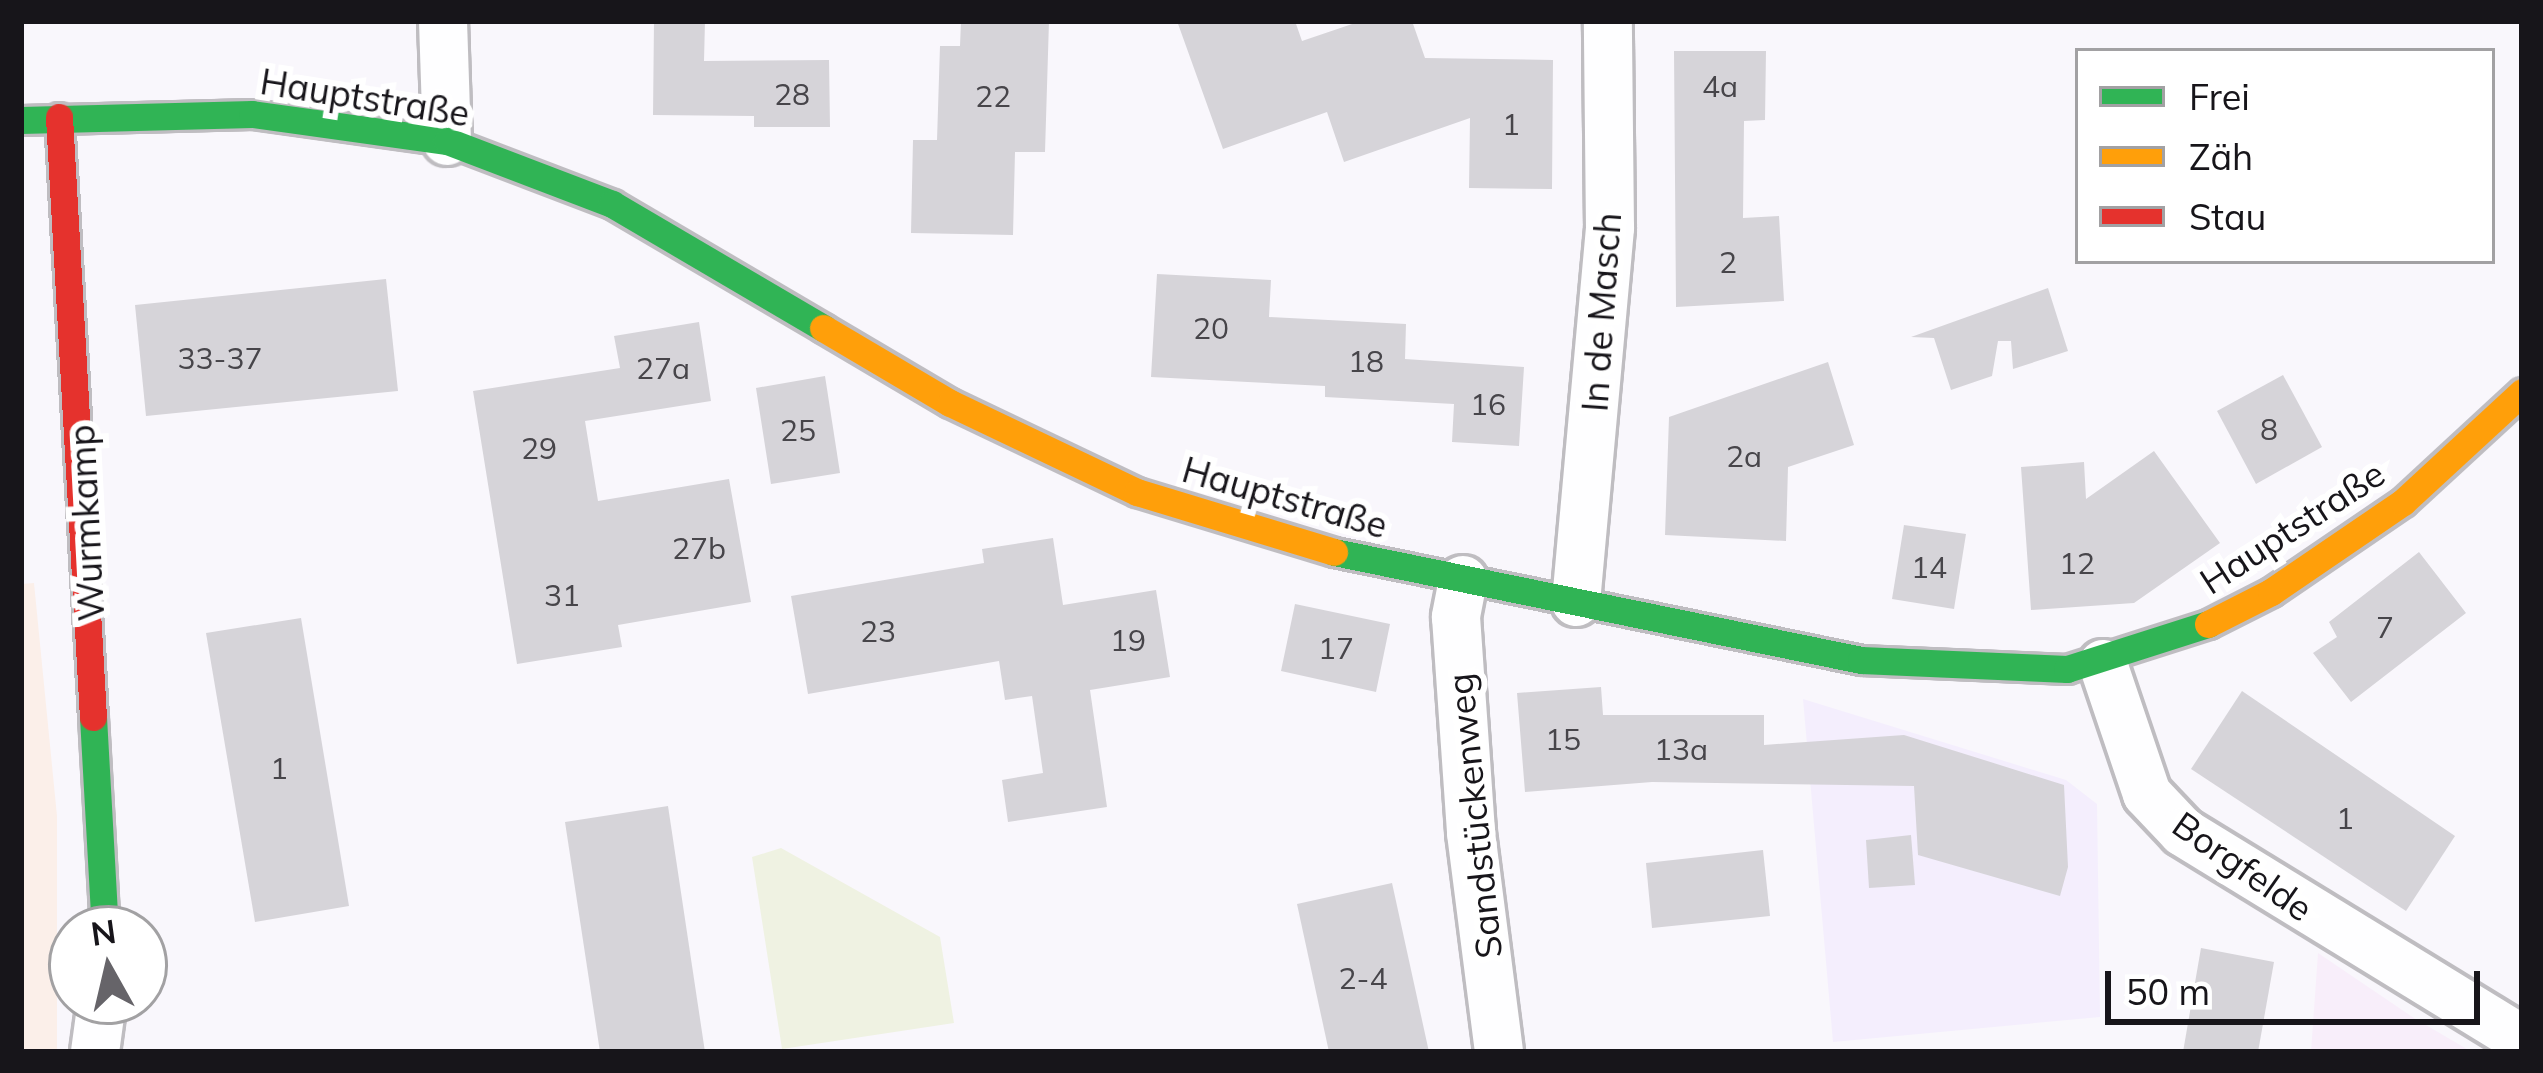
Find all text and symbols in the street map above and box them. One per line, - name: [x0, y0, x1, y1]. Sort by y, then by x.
- legend: [2075, 48, 2495, 264]
- street label: Hauptstraße: [257, 59, 473, 135]
- house number: 4a: [1702, 68, 1738, 104]
- text: Frei: [2189, 74, 2250, 119]
- house number: 28: [774, 76, 810, 112]
- house number: 22: [975, 78, 1011, 114]
- house number: 1: [1502, 106, 1520, 142]
- text: Zäh: [2189, 134, 2253, 179]
- text: Stau: [2189, 194, 2266, 239]
- street label: In de Masch: [1572, 211, 1630, 413]
- house number: 2: [1719, 244, 1737, 280]
- house number: 20: [1193, 310, 1229, 346]
- house number: 33-37: [178, 340, 262, 376]
- house number: 18: [1348, 343, 1384, 379]
- house number: 27a: [636, 350, 690, 386]
- house number: 16: [1470, 386, 1506, 422]
- house number: 8: [2260, 411, 2278, 447]
- house number: 25: [780, 412, 816, 448]
- street label: Wurmkamp: [59, 424, 113, 622]
- house number: 29: [521, 430, 557, 466]
- house number: 2a: [1726, 438, 1762, 474]
- street label: Hauptstraße: [1178, 447, 1392, 547]
- street label: Hauptstraße: [2192, 451, 2392, 603]
- house number: 27b: [672, 530, 726, 566]
- house number: 12: [2059, 545, 2095, 581]
- house number: 14: [1911, 549, 1947, 585]
- house number: 31: [544, 577, 580, 613]
- house number: 7: [2376, 609, 2394, 645]
- house number: 23: [860, 613, 896, 649]
- house number: 19: [1110, 622, 1146, 658]
- house number: 17: [1318, 630, 1354, 666]
- street label: Sandstückenweg: [1438, 671, 1510, 961]
- house number: 15: [1545, 721, 1581, 757]
- house number: 13a: [1654, 731, 1708, 767]
- house number: 1: [270, 750, 288, 786]
- house number: 1: [2336, 800, 2354, 836]
- street label: Borgfelde: [2165, 802, 2321, 930]
- north arrow: [48, 905, 168, 1025]
- text: N: [88, 910, 119, 954]
- scale bar: [2111, 947, 2486, 1021]
- house number: 2-4: [1339, 960, 1387, 996]
- text: 50 m: [2126, 969, 2210, 1014]

